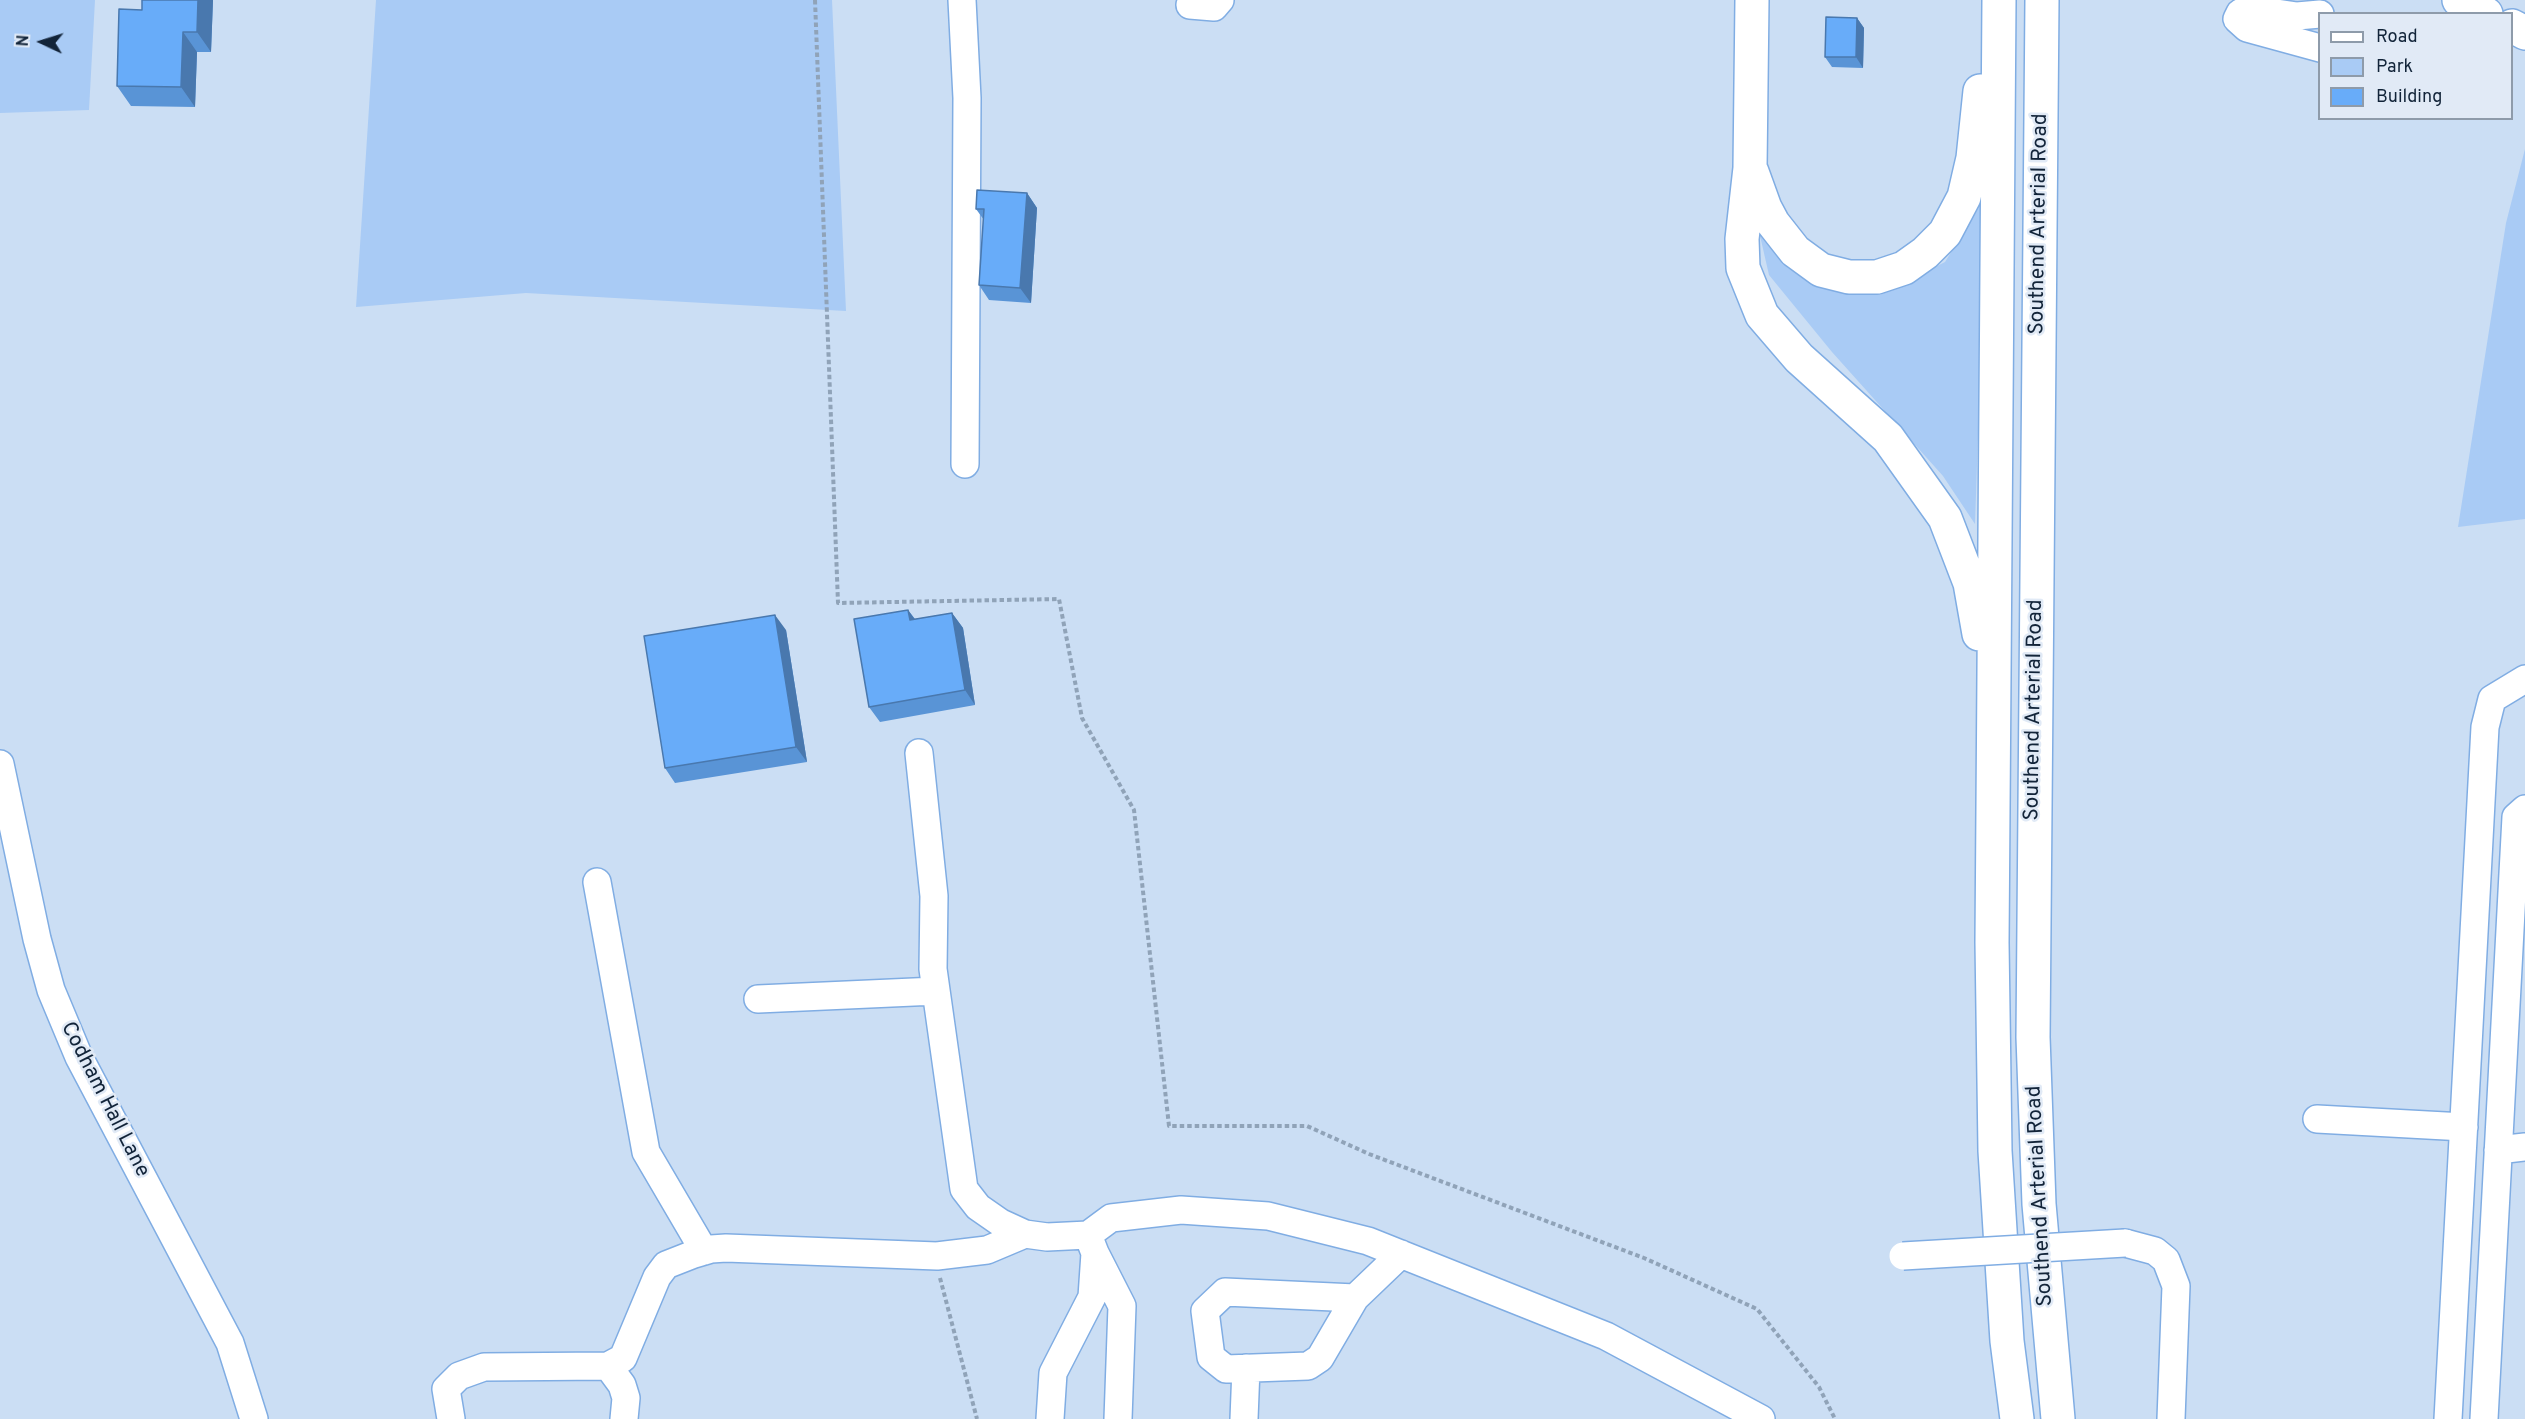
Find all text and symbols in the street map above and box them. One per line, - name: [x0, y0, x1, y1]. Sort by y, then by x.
- north arrow: [12, 12, 72, 72]
- legend: [2318, 12, 2513, 120]
- text: Road: [2376, 26, 2418, 49]
- text: N: [14, 34, 34, 47]
- text: Park: [2376, 56, 2413, 79]
- text: Building: [2376, 86, 2442, 109]
- street label: Southend Arterial Road: [2025, 113, 2055, 335]
- street label: Southend Arterial Road: [2020, 599, 2050, 821]
- street label: Codham Hall Lane: [54, 1018, 154, 1182]
- street label: Southend Arterial Road: [2023, 1085, 2059, 1307]

